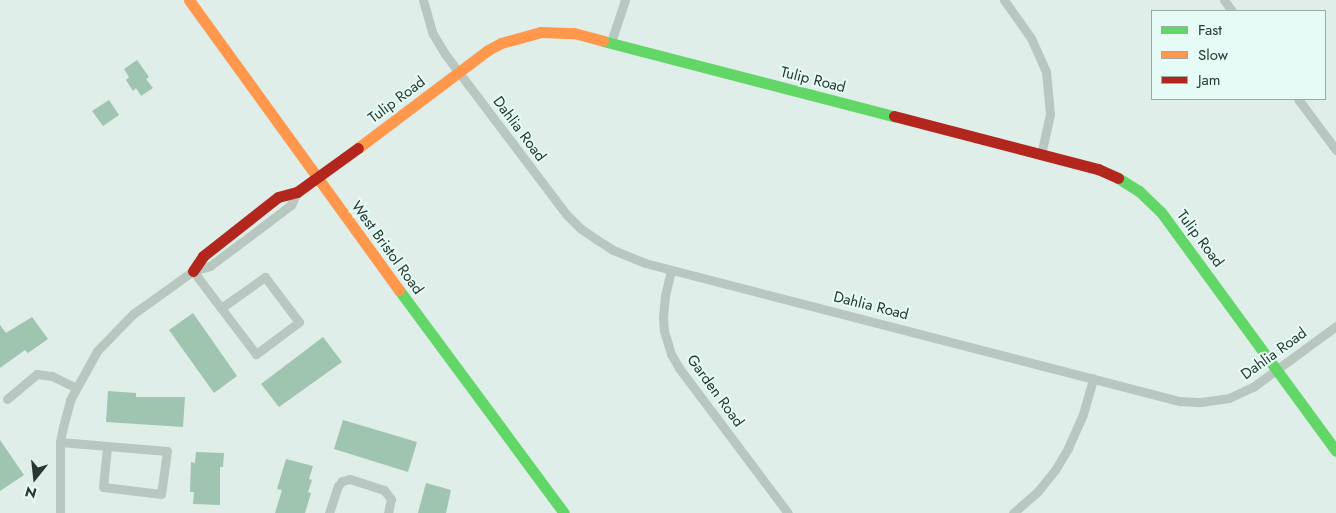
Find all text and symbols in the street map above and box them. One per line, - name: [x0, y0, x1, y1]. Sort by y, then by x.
- legend: [1151, 10, 1326, 100]
- text: Fast: [1198, 19, 1222, 41]
- text: Slow: [1198, 44, 1228, 66]
- street label: Tulip Road: [779, 63, 847, 97]
- text: Jam: [1198, 69, 1221, 91]
- street label: Tulip Road: [365, 73, 429, 127]
- street label: Dahlia Road: [489, 93, 549, 165]
- street label: West Bristol Road: [347, 198, 427, 298]
- street label: Tulip Road: [1173, 207, 1227, 271]
- street label: Dahlia Road: [832, 288, 910, 324]
- street label: Dahlia Road: [1238, 324, 1310, 384]
- street label: Garden Road: [683, 351, 747, 431]
- north arrow: [10, 453, 60, 503]
- text: N: [23, 481, 39, 504]

